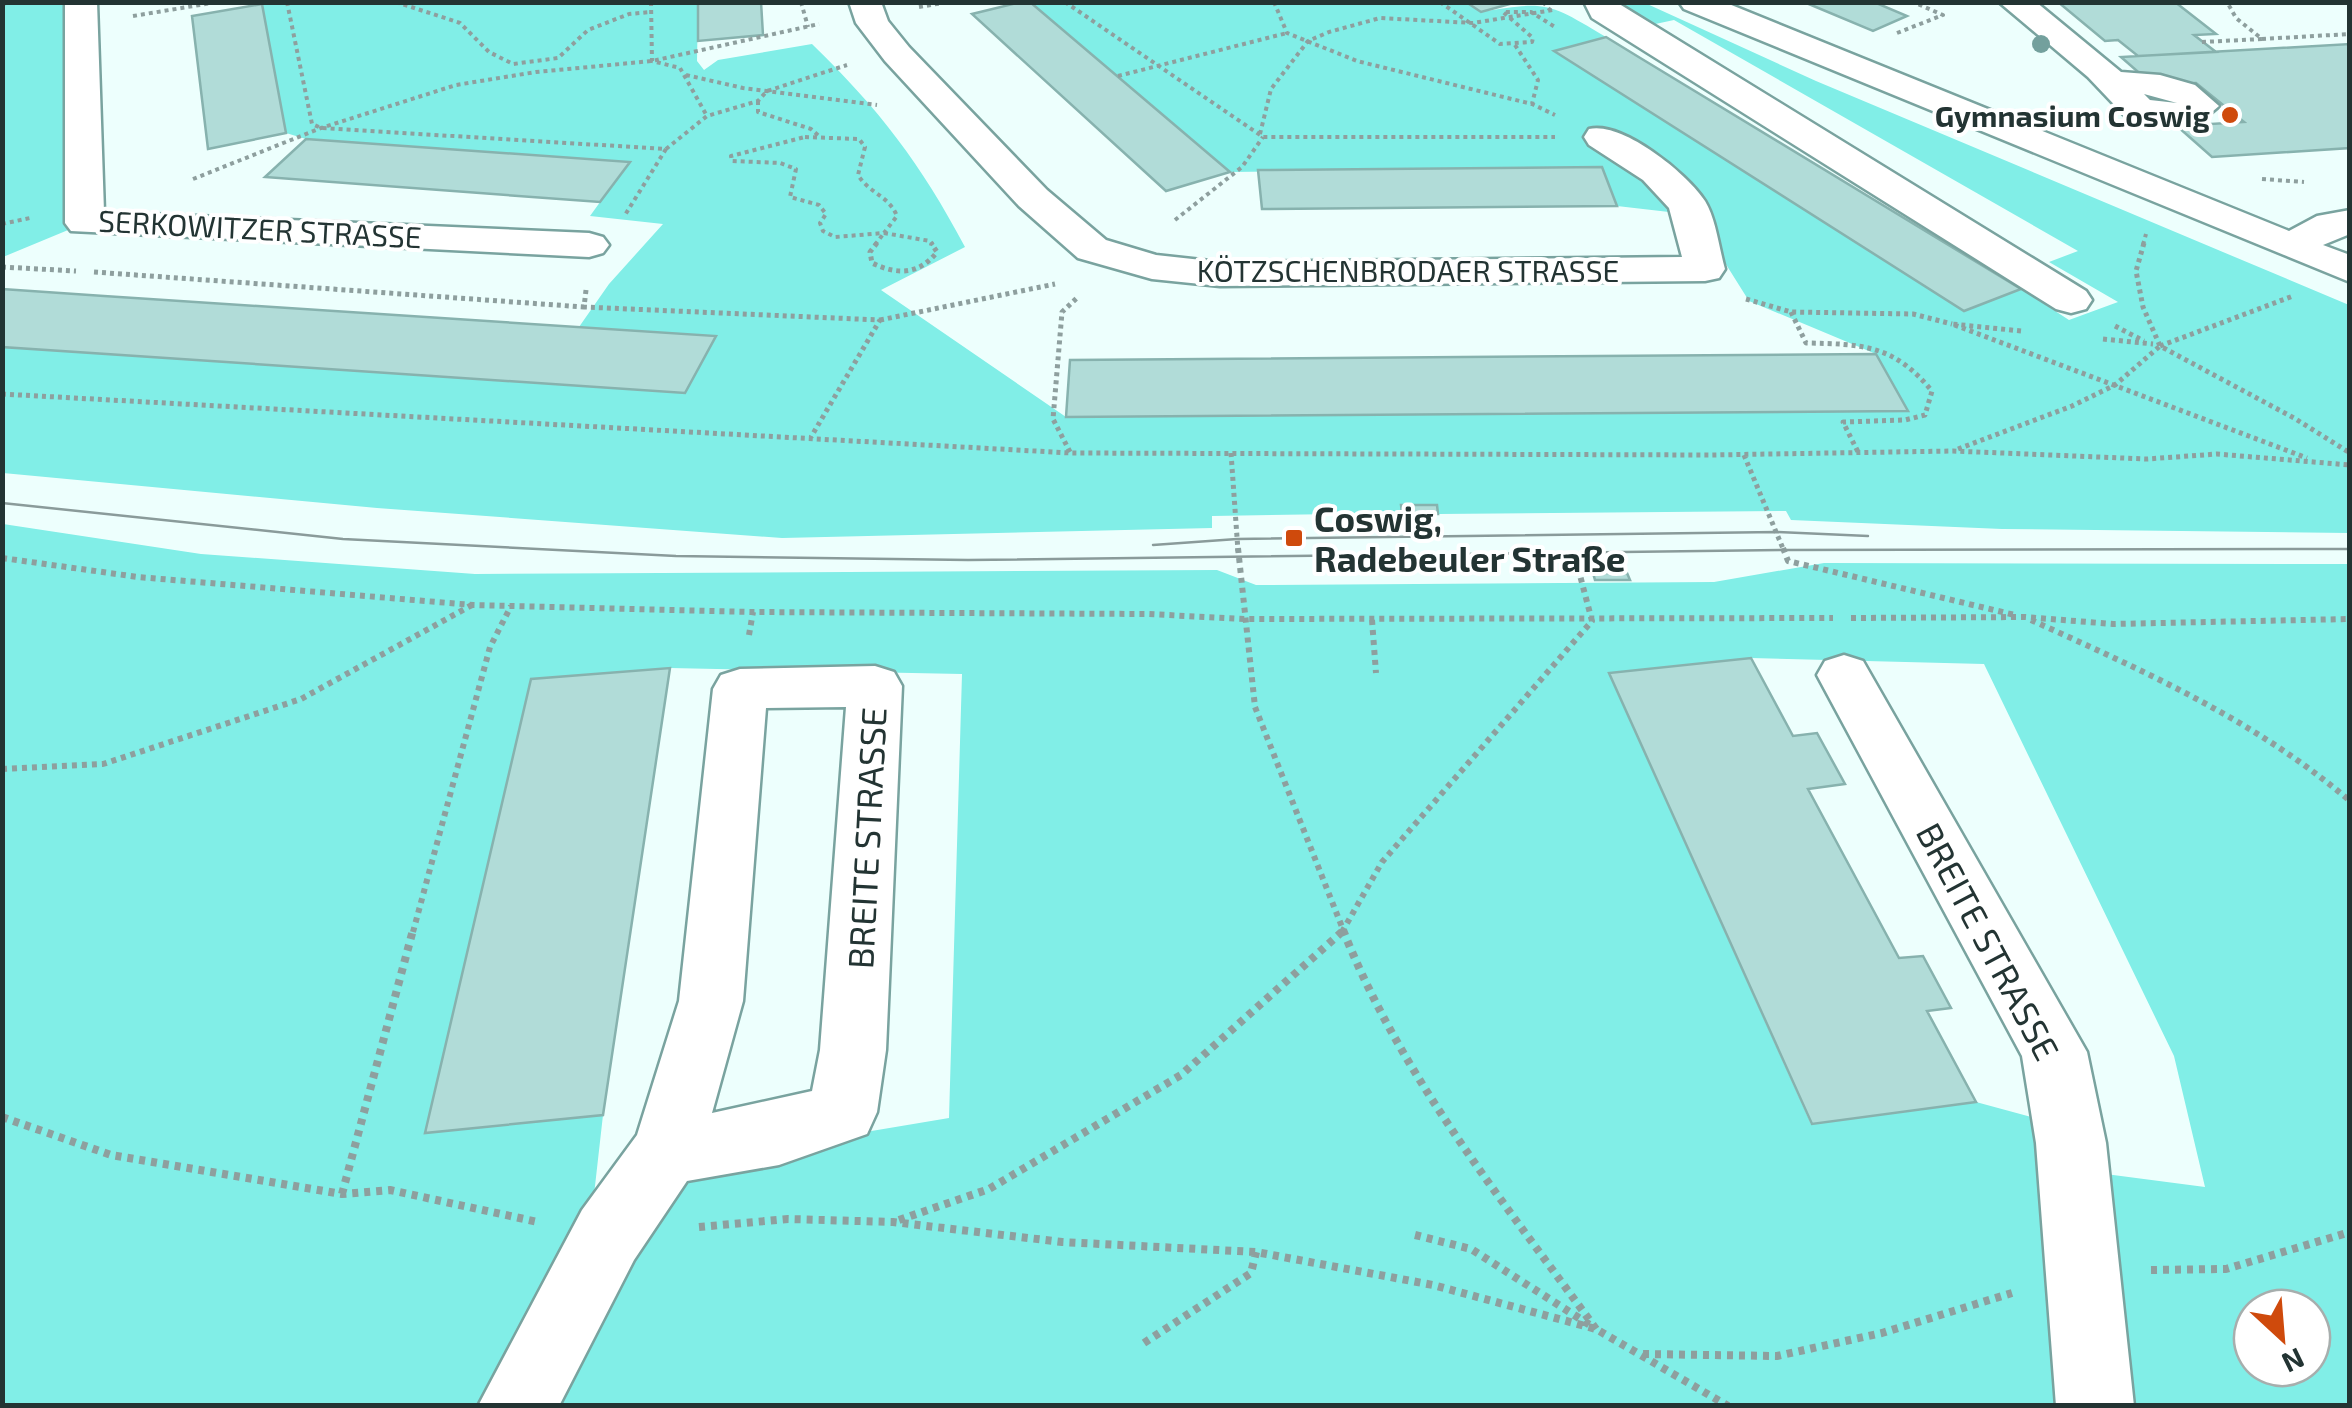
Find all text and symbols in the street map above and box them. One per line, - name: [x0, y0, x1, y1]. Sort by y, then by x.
- place label: Gymnasium Coswig: [1935, 97, 2211, 134]
- marker: Gymnasium Coswig: [2219, 104, 2241, 126]
- street label: SERKOWITZER STRASSE: [97, 202, 423, 254]
- street label: KÖTZSCHENBRODAER STRASSE: [1197, 252, 1619, 288]
- place label: Coswig, Radebeuler Straße: [1314, 497, 1626, 579]
- marker: Coswig, Radebeuler Straße: [1283, 527, 1305, 549]
- street label: BREITE STRASSE: [838, 706, 894, 970]
- street label: BREITE STRASSE: [1909, 815, 2069, 1067]
- north arrow: [2232, 1288, 2332, 1388]
- text: N: [2277, 1342, 2310, 1381]

